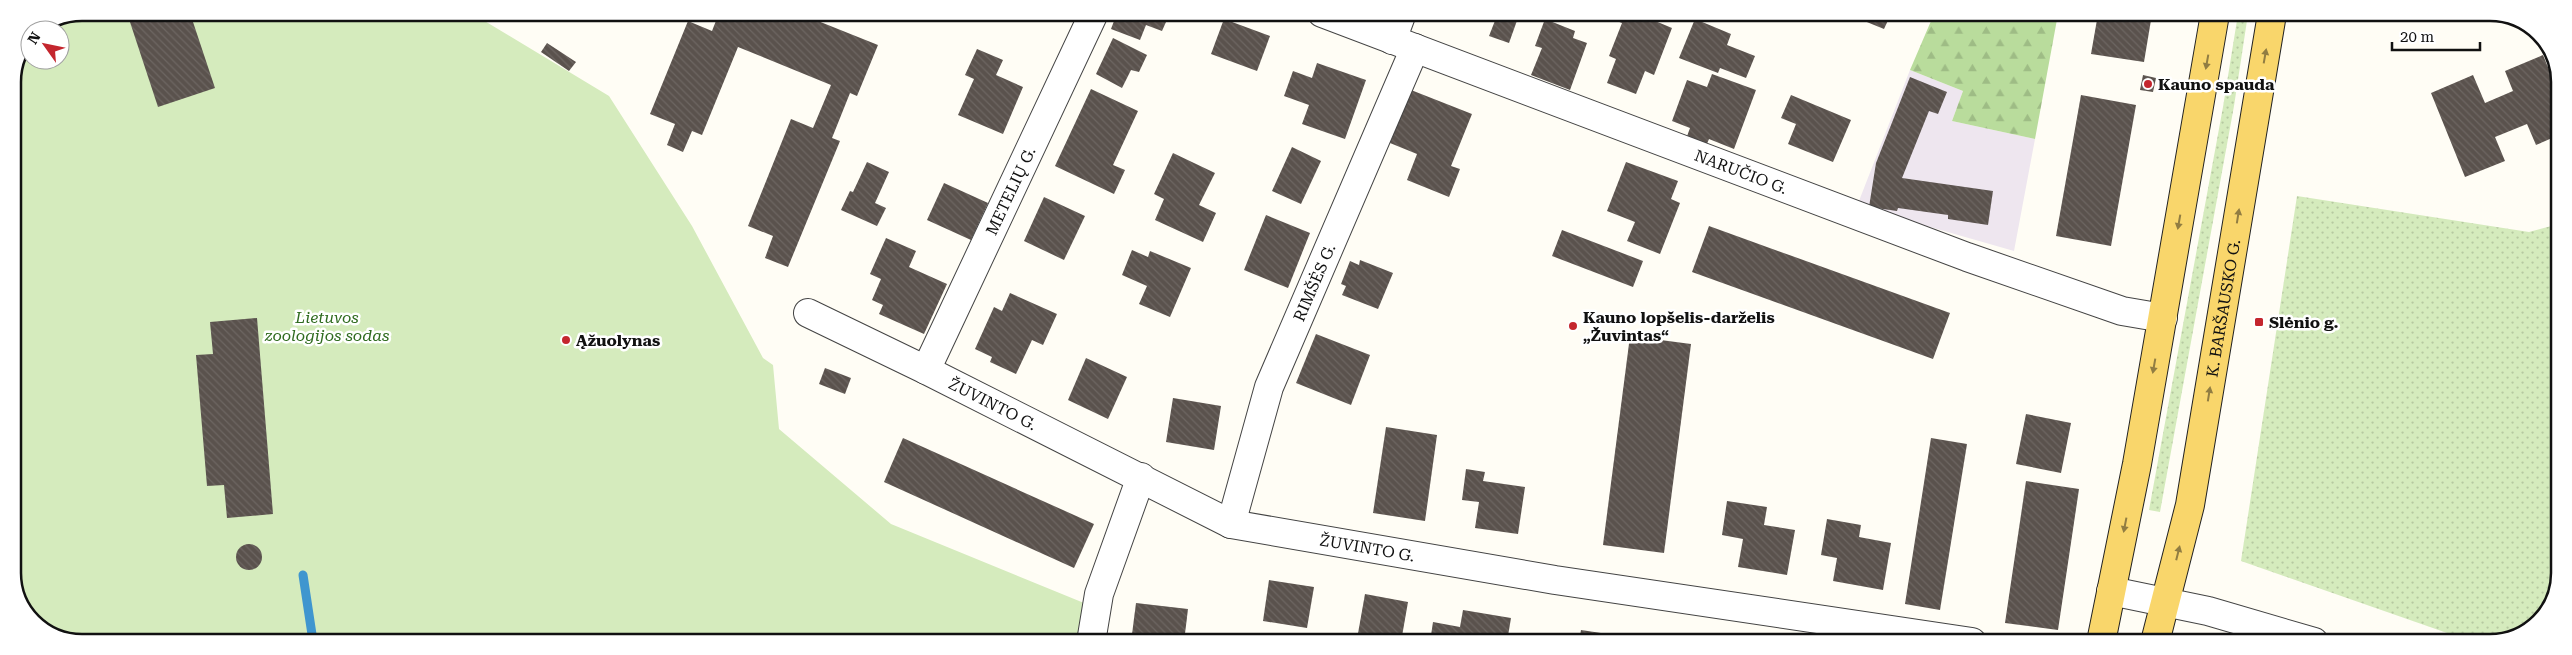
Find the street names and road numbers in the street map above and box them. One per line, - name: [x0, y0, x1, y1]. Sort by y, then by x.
- street label: METELIŲ G.: [981, 144, 1039, 238]
- street label: NARUČIO G.: [1692, 145, 1790, 198]
- street label: K. BARŠAUSKO G.: [2202, 238, 2244, 379]
- street label: RIMŠĖS G.: [1289, 241, 1339, 324]
- street label: ŽUVINTO G.: [946, 374, 1040, 434]
- street label: ŽUVINTO G.: [1318, 530, 1416, 565]

